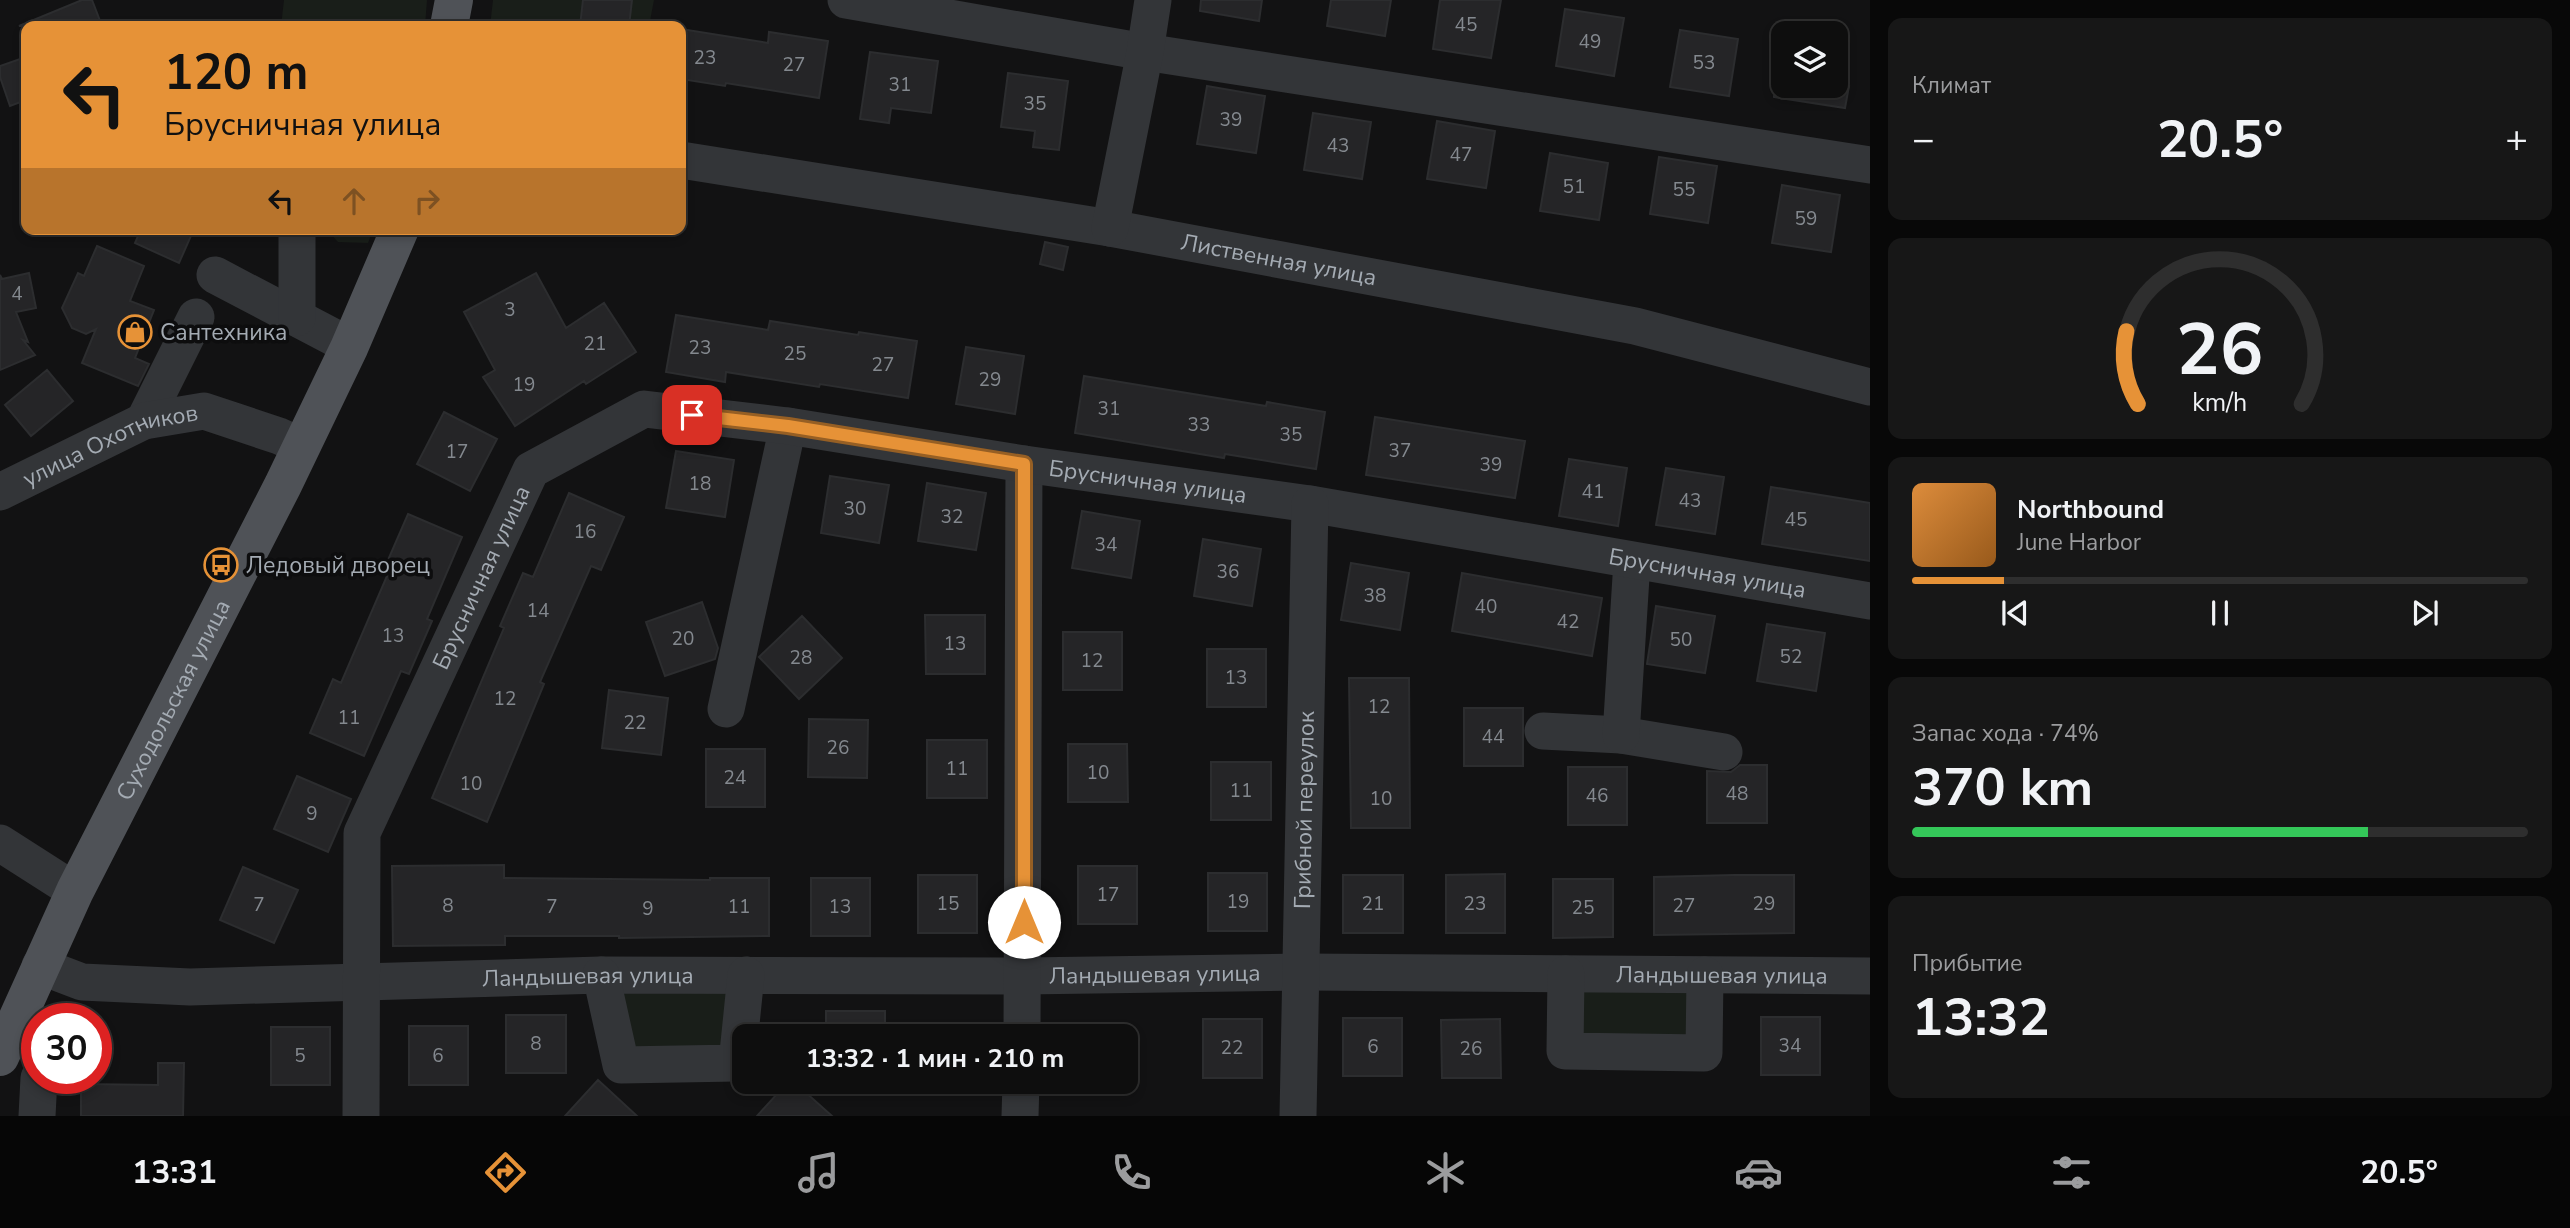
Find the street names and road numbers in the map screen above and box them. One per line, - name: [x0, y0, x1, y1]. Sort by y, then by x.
- street label: Лиственная улица: [1178, 226, 1379, 293]
- street label: улица Охотников: [17, 397, 200, 494]
- street label: Брусничная улица: [1047, 452, 1249, 511]
- street label: Брусничная улица: [425, 480, 537, 674]
- street label: Брусничная улица: [1606, 541, 1808, 605]
- street label: Суходольская улица: [109, 594, 237, 806]
- street label: Грибной переулок: [1287, 710, 1321, 909]
- street label: Ландышевая улица: [1049, 957, 1261, 991]
- street label: Ландышевая улица: [481, 959, 694, 994]
- street label: Ландышевая улица: [1616, 959, 1828, 991]

